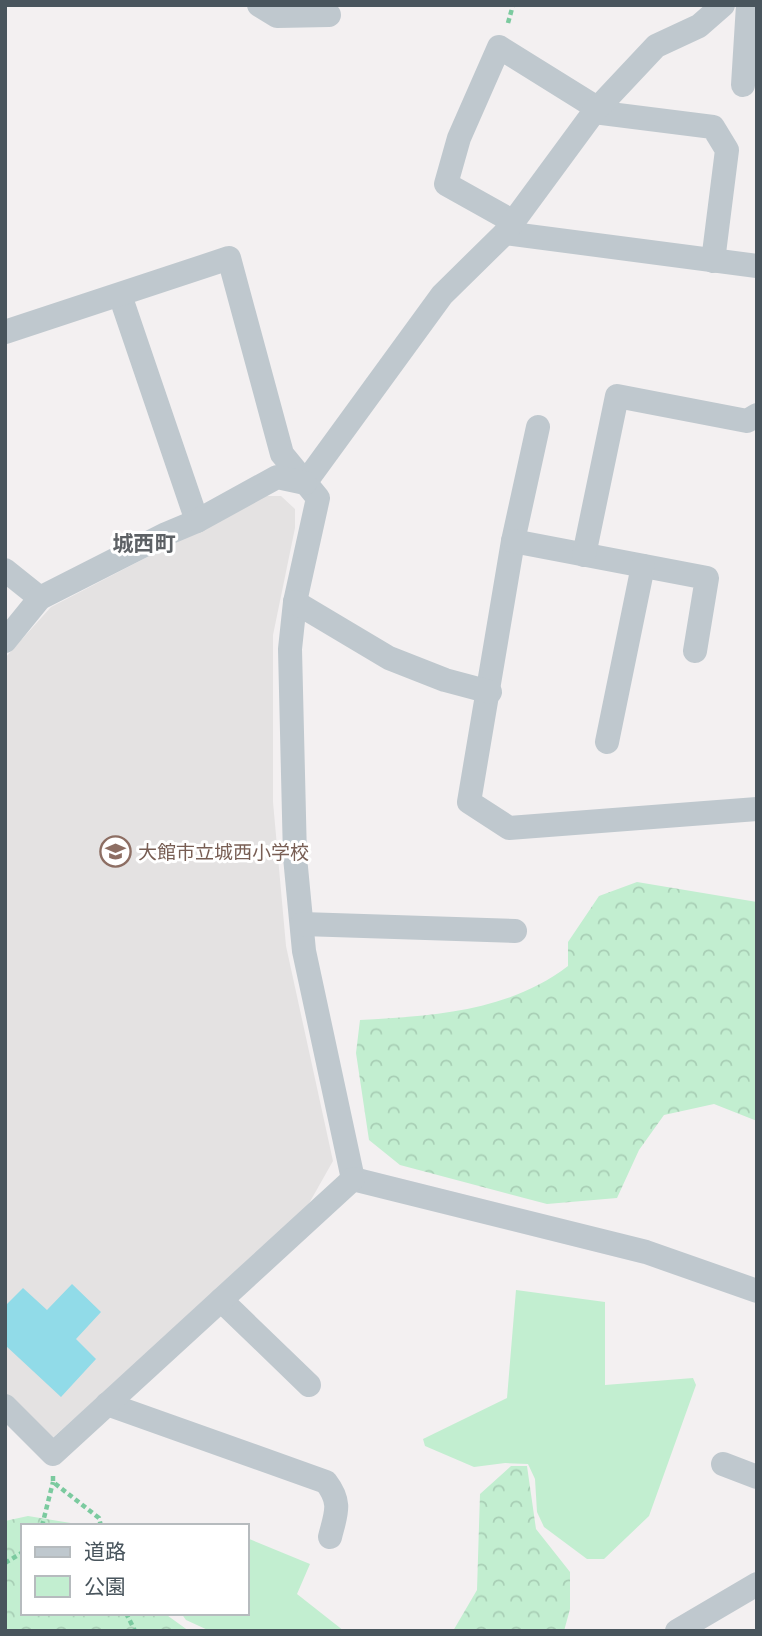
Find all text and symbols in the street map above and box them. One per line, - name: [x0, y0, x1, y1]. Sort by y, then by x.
- district label: 城西町: [113, 532, 176, 556]
- school or university icon: 大館市立城西小学校: [98, 835, 132, 869]
- place label: 大館市立城西小学校: [138, 841, 309, 863]
- legend: [21, 1524, 248, 1615]
- text: 道路: [84, 1540, 126, 1564]
- text: 公園: [84, 1575, 126, 1599]

